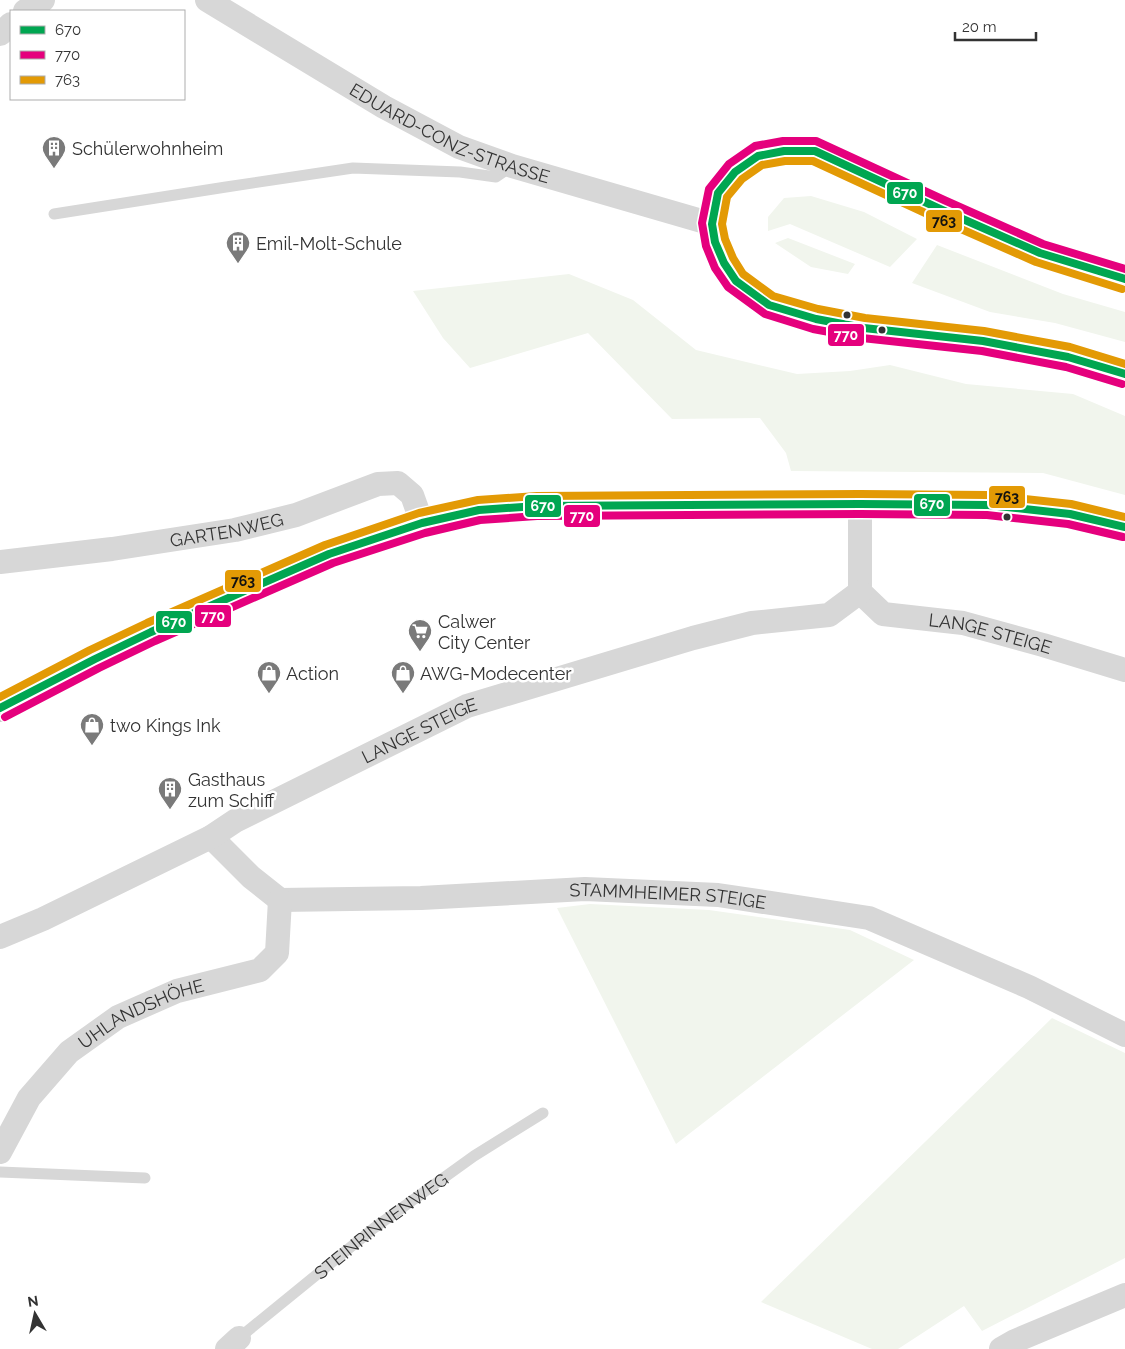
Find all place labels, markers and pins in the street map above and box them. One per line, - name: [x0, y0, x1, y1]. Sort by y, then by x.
- building icon: Schülerwohnheim: [41, 135, 67, 169]
- place label: Schülerwohnheim: [72, 138, 223, 159]
- building icon: Emil-Molt-Schule: [225, 230, 251, 264]
- place label: Emil-Molt-Schule: [256, 233, 402, 254]
- unlabelled marker: [842, 310, 852, 320]
- unlabelled marker: [877, 325, 887, 335]
- unlabelled marker: [1002, 512, 1012, 522]
- place label: Calwer City Center: [438, 611, 531, 653]
- supermarket icon: Calwer City Center: [407, 618, 433, 652]
- shop icon: Action: [256, 660, 282, 694]
- shop icon: AWG-Modecenter: [390, 660, 416, 694]
- place label: Action: [286, 663, 339, 684]
- place label: AWG-Modecenter: [420, 663, 572, 684]
- shop icon: two Kings Ink: [79, 712, 105, 746]
- place label: two Kings Ink: [110, 715, 221, 736]
- place label: Gasthaus zum Schiff: [188, 769, 275, 811]
- building icon: Gasthaus zum Schiff: [157, 776, 183, 810]

